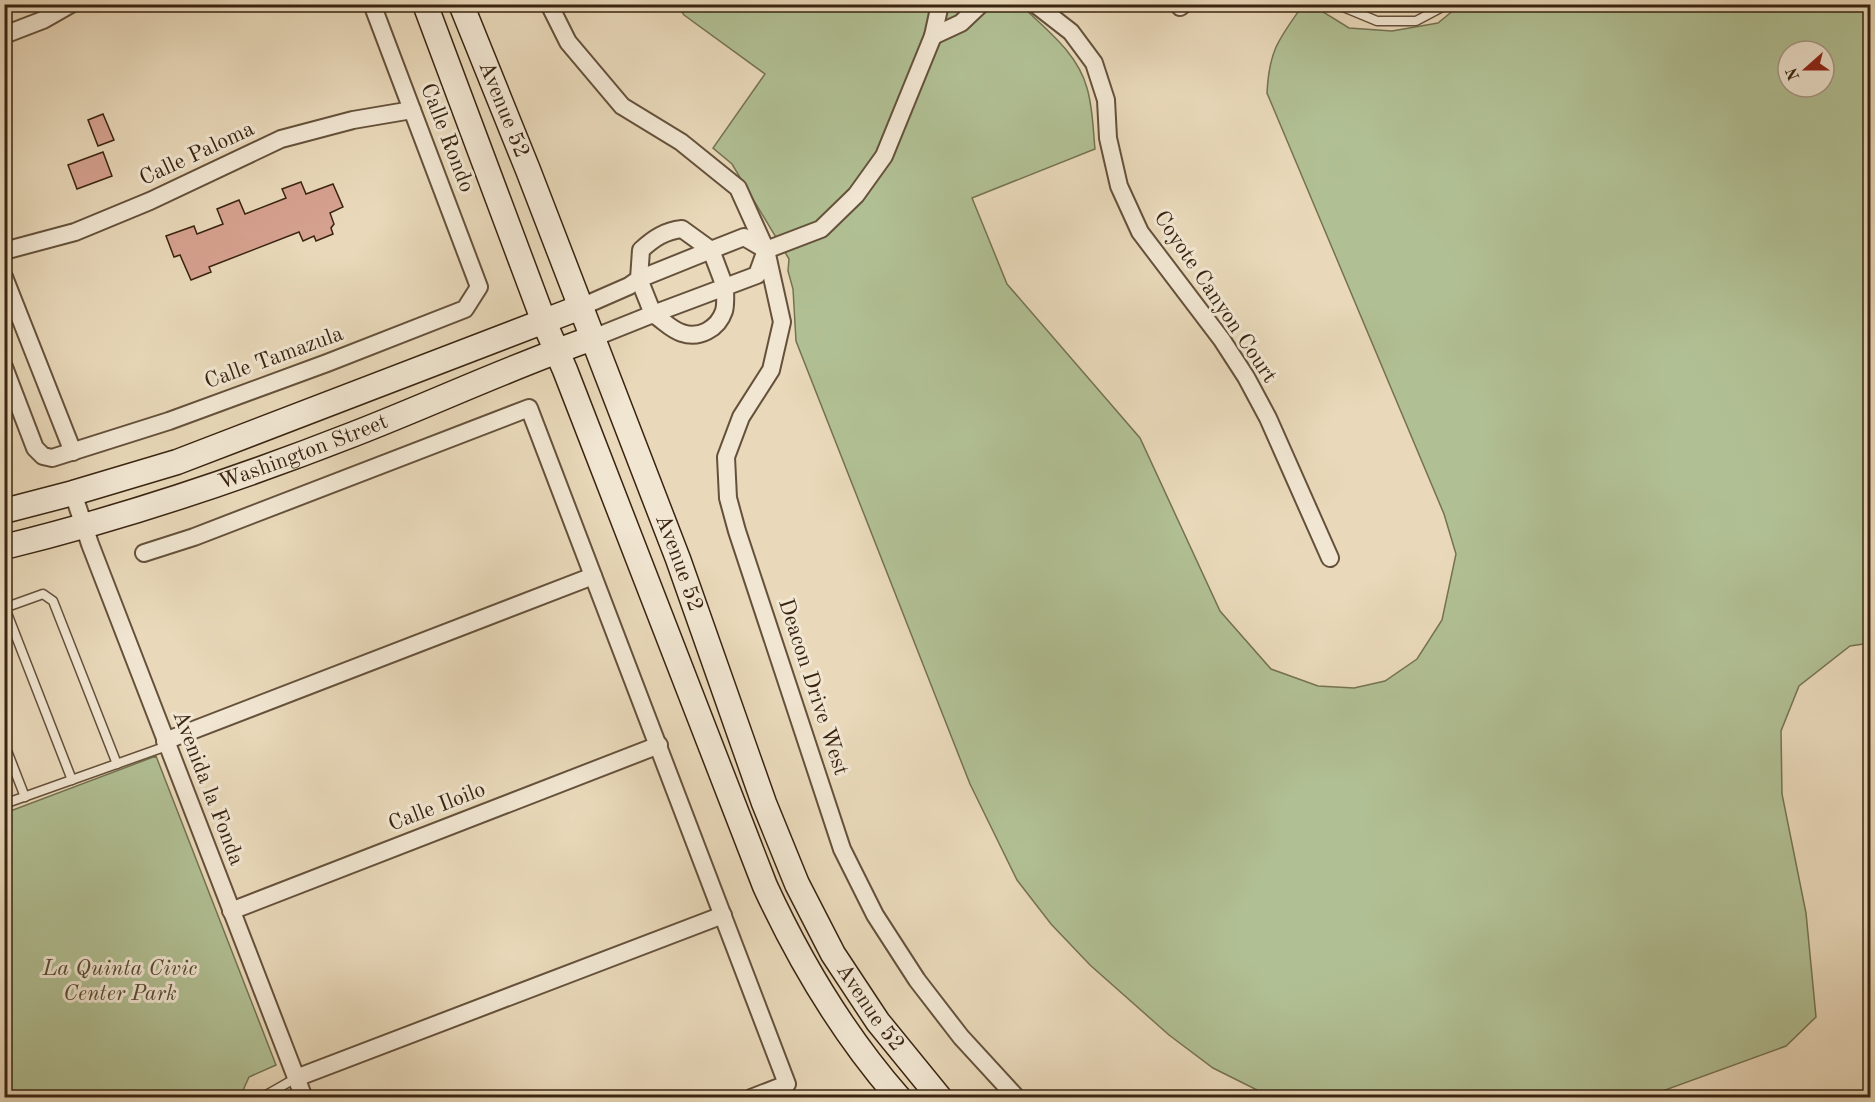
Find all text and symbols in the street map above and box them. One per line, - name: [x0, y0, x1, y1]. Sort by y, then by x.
- north arrow: [1776, 39, 1836, 99]
- street label: Avenue 52: [474, 58, 533, 161]
- text: N: [1784, 64, 1804, 82]
- street label: Calle Rondo: [416, 81, 478, 195]
- street label: Calle Paloma: [136, 118, 258, 190]
- street label: Coyote Canyon Court: [1149, 207, 1281, 387]
- street label: Calle Tamazula: [202, 323, 346, 393]
- street label: Washington Street: [216, 411, 391, 494]
- street label: Avenue 52: [651, 511, 707, 614]
- street label: Deacon Drive West: [774, 596, 852, 778]
- street label: Avenida la Fonda: [168, 708, 248, 869]
- street label: Calle Iloilo: [385, 778, 489, 836]
- park label: La Quinta Civic Center Park: [41, 958, 198, 1005]
- street label: Avenue 52: [832, 960, 908, 1056]

